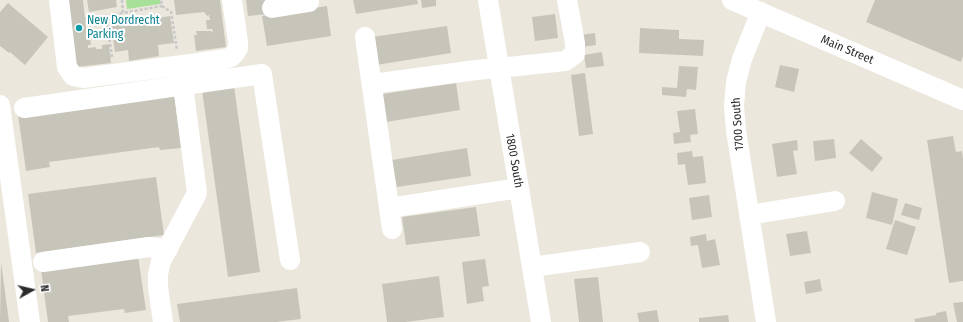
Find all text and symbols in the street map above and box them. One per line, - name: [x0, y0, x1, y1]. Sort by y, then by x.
- place label: New Dordrecht Parking: [87, 14, 160, 42]
- marker: New Dordrecht Parking: [74, 23, 84, 33]
- street label: Main Street: [818, 32, 876, 68]
- street label: 1700 South: [729, 97, 747, 151]
- street label: 1800 South: [502, 133, 526, 189]
- north arrow: [12, 270, 52, 310]
- text: N: [37, 284, 51, 292]

